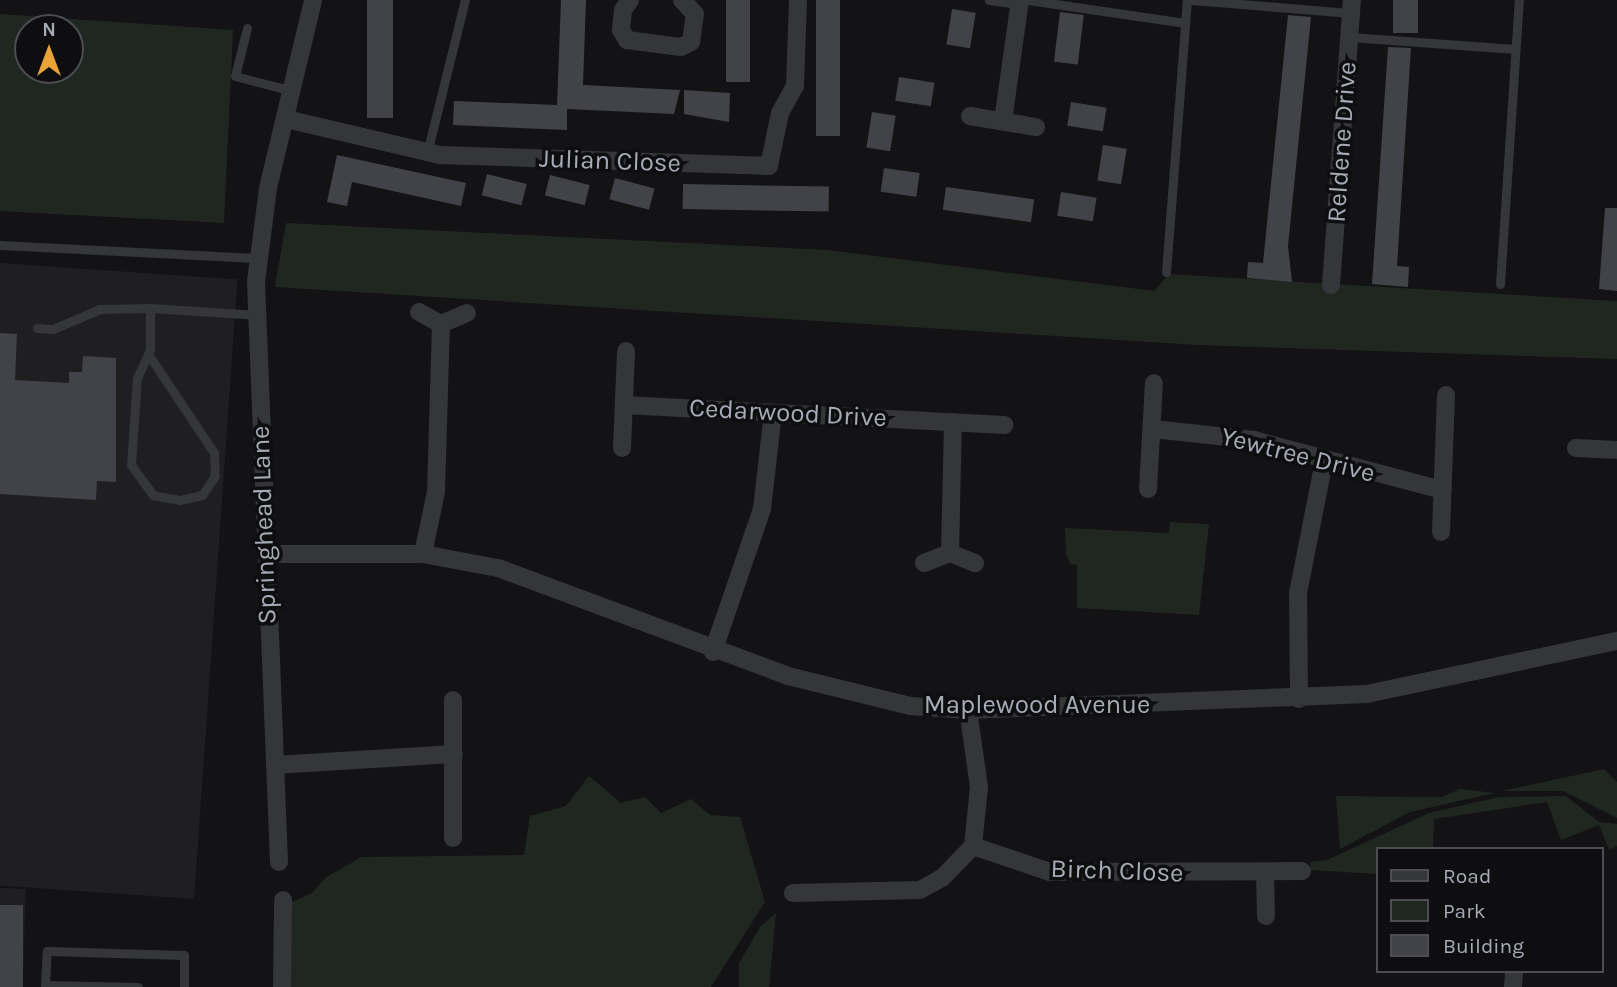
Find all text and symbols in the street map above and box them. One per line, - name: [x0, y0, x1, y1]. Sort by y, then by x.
- north arrow: [14, 14, 84, 84]
- text: N: [42, 19, 56, 41]
- street label: Reldene Drive: [1321, 60, 1363, 224]
- street label: Julian Close: [539, 143, 681, 179]
- street label: Cedarwood Drive: [688, 392, 888, 434]
- street label: Yewtree Drive: [1218, 421, 1378, 489]
- street label: Springhead Lane: [245, 425, 283, 625]
- street label: Maplewood Avenue: [924, 689, 1150, 721]
- legend: [1376, 847, 1603, 973]
- street label: Birch Close: [1050, 853, 1184, 889]
- text: Road: [1443, 864, 1491, 888]
- text: Park: [1443, 899, 1486, 923]
- text: Building: [1443, 934, 1524, 958]

